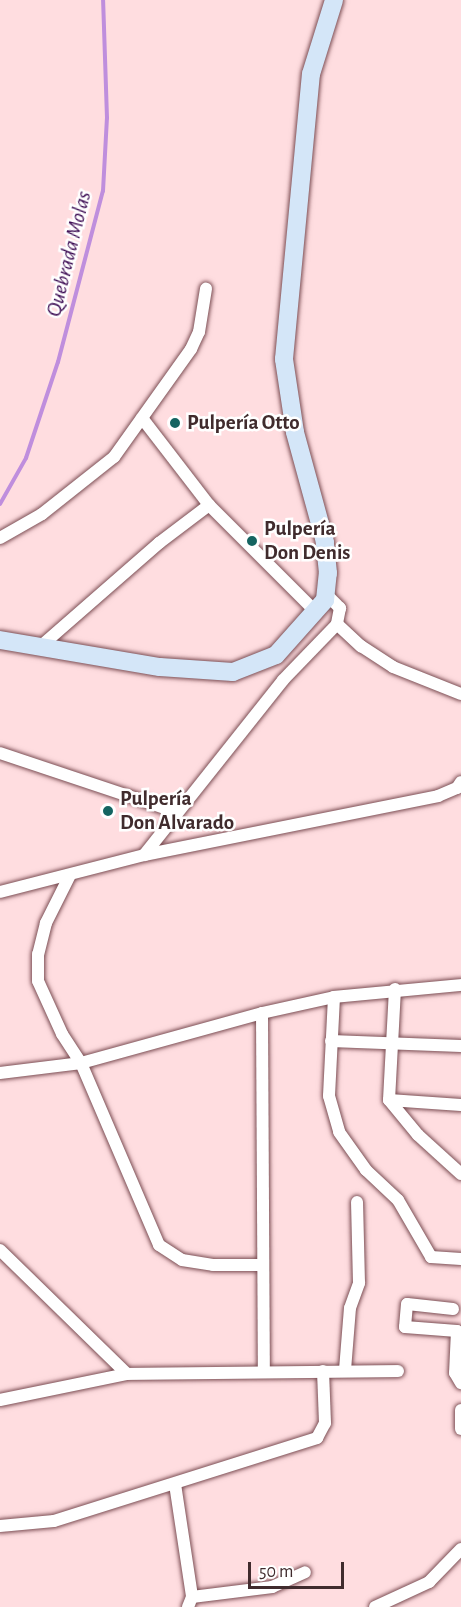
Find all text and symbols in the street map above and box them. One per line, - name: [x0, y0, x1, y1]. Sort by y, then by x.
- water label: Quebrada Molas: [41, 189, 97, 319]
- place label: Pulpería Otto: [187, 410, 300, 436]
- marker: Pulpería Otto: [168, 416, 182, 430]
- place label: Pulpería Don Denis: [264, 516, 350, 566]
- marker: Pulpería Don Denis: [245, 534, 259, 548]
- place label: Pulpería Don Alvarado: [120, 786, 234, 836]
- marker: Pulpería Don Alvarado: [101, 804, 115, 818]
- scale bar: [251, 1550, 347, 1588]
- text: 50 m: [259, 1563, 293, 1581]

